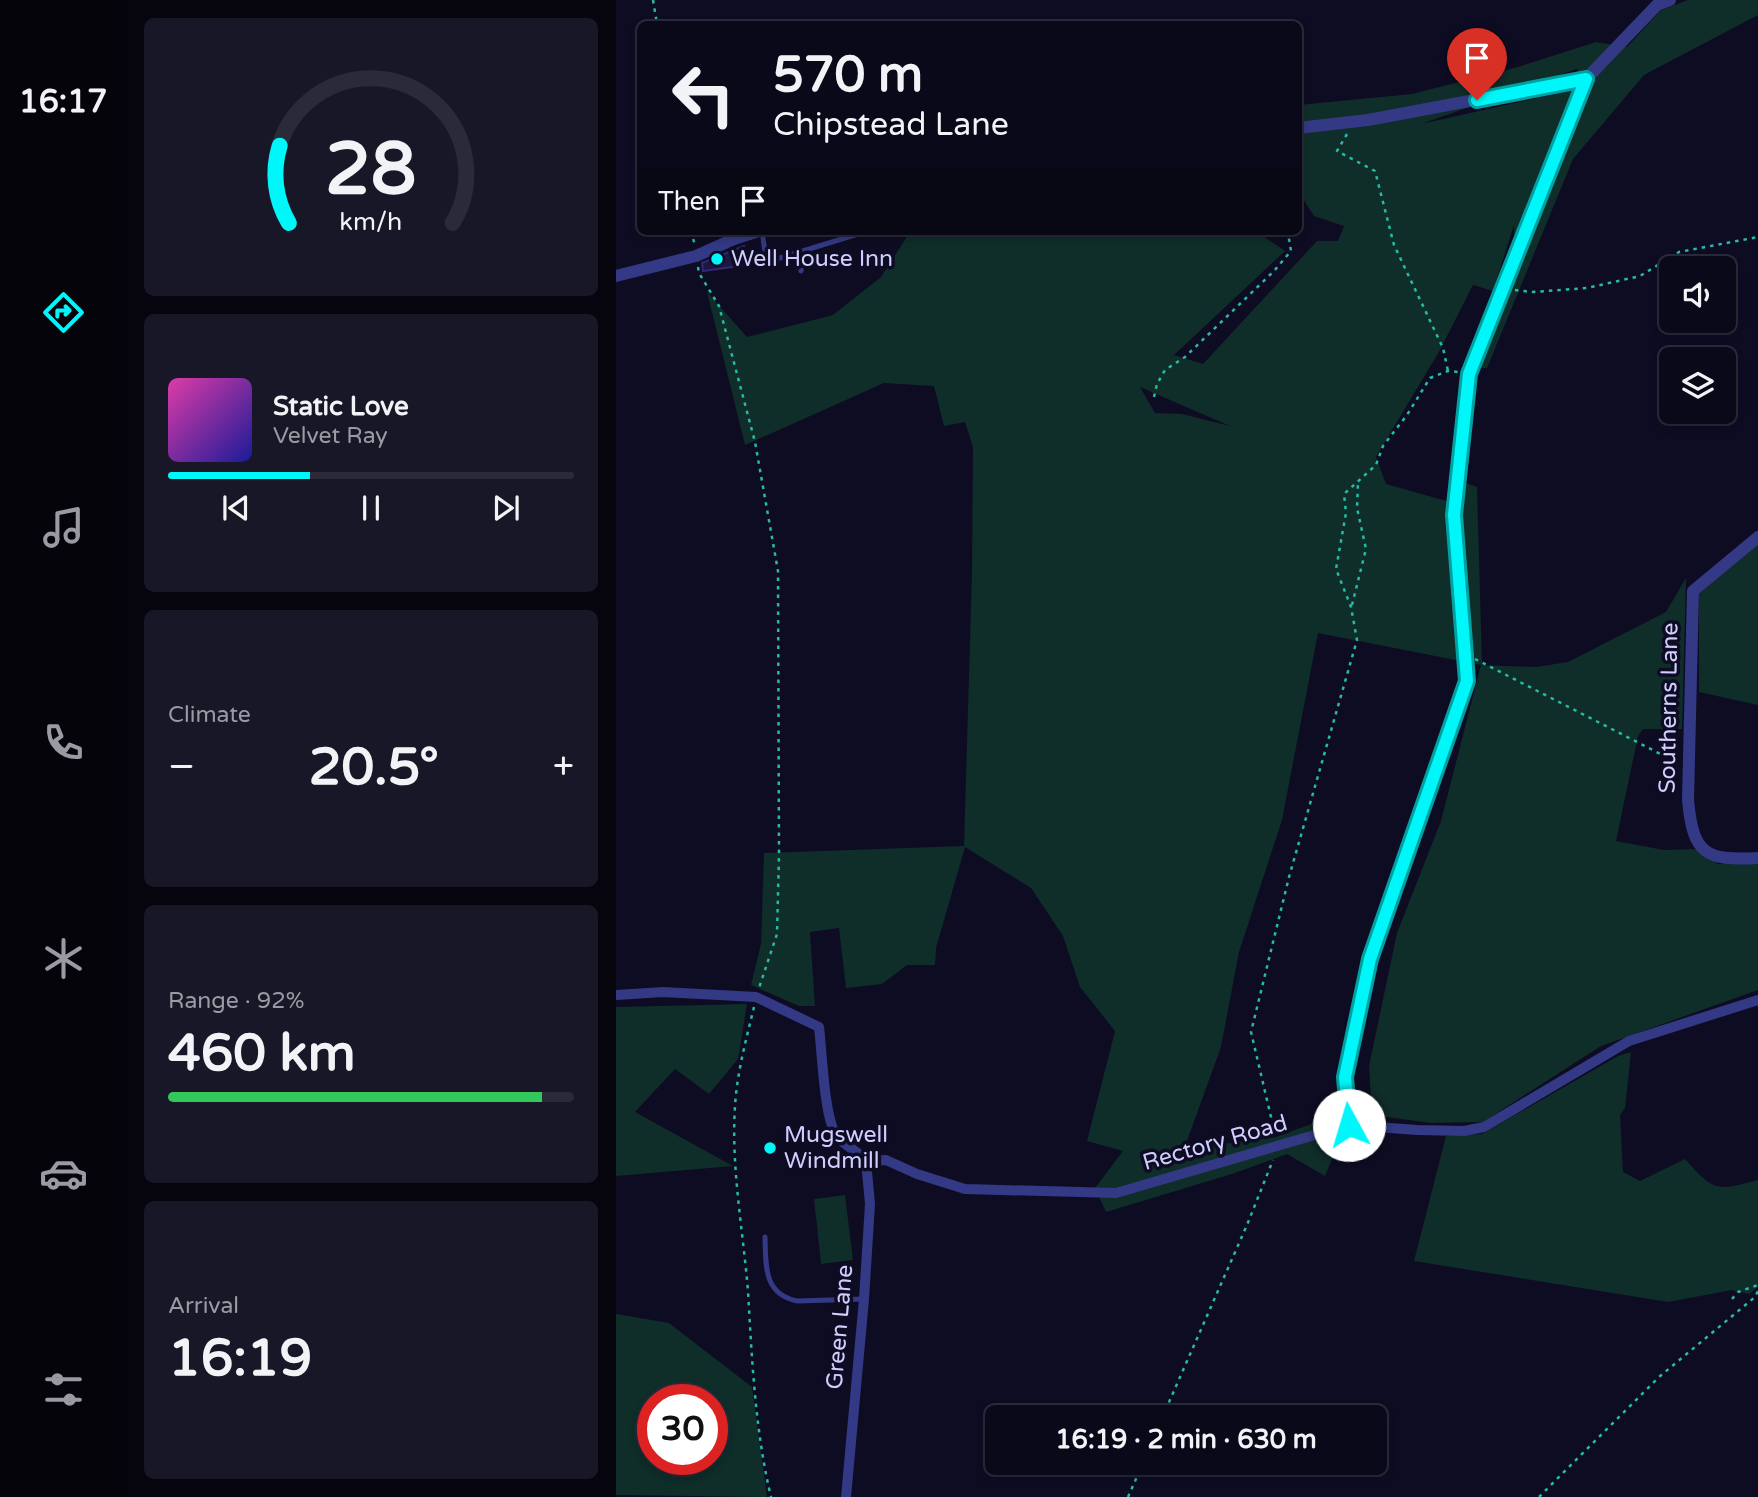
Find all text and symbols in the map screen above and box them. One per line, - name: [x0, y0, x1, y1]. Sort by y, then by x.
- pin: [1447, 28, 1507, 100]
- icon: arrive: [1458, 39, 1496, 77]
- text: 570 m: [773, 46, 923, 105]
- icon: left: [658, 49, 749, 140]
- text: 16:17: [19, 83, 107, 121]
- text: Chipstead Lane: [773, 106, 1009, 144]
- text: 28: [325, 126, 417, 214]
- icon: arrive: [734, 182, 772, 220]
- text: Then: [658, 186, 720, 217]
- text: km/h: [340, 207, 402, 237]
- place label: Well House Inn: [731, 245, 893, 273]
- marker: Well House Inn: [709, 251, 725, 267]
- map controls: [1659, 256, 1736, 424]
- button: sound: [1659, 256, 1736, 333]
- icon: directions: [39, 288, 88, 337]
- button: layers: [1659, 347, 1736, 424]
- text: Static Love: [273, 391, 409, 422]
- text: Velvet Ray: [273, 422, 388, 450]
- icon: previous: [217, 489, 255, 527]
- icon: pause: [352, 489, 390, 527]
- icon: next: [487, 489, 525, 527]
- icon: music: [39, 503, 88, 552]
- street label: Southerns Lane: [1654, 622, 1684, 794]
- text: Climate: [168, 701, 251, 729]
- icon: phone: [39, 718, 88, 767]
- text: 20.5°: [309, 736, 439, 799]
- text: −: [168, 744, 195, 790]
- text: +: [553, 744, 574, 790]
- icon: climate: [39, 934, 88, 983]
- text: Range · 92%: [168, 987, 304, 1015]
- text: 460 km: [168, 1022, 356, 1085]
- position arrow: [1312, 1088, 1386, 1162]
- street label: Rectory Road: [1139, 1109, 1291, 1177]
- place label: Mugswell Windmill: [784, 1121, 888, 1175]
- marker: Mugswell Windmill: [762, 1140, 778, 1156]
- icon: car: [39, 1149, 88, 1198]
- street label: Green Lane: [821, 1263, 859, 1391]
- text: Arrival: [168, 1292, 239, 1320]
- text: 16:19: [168, 1327, 312, 1390]
- icon: filters: [39, 1365, 88, 1414]
- speed limit sign: 30: [637, 1384, 728, 1475]
- text: 16:19 · 2 min · 630 m: [1055, 1424, 1317, 1455]

